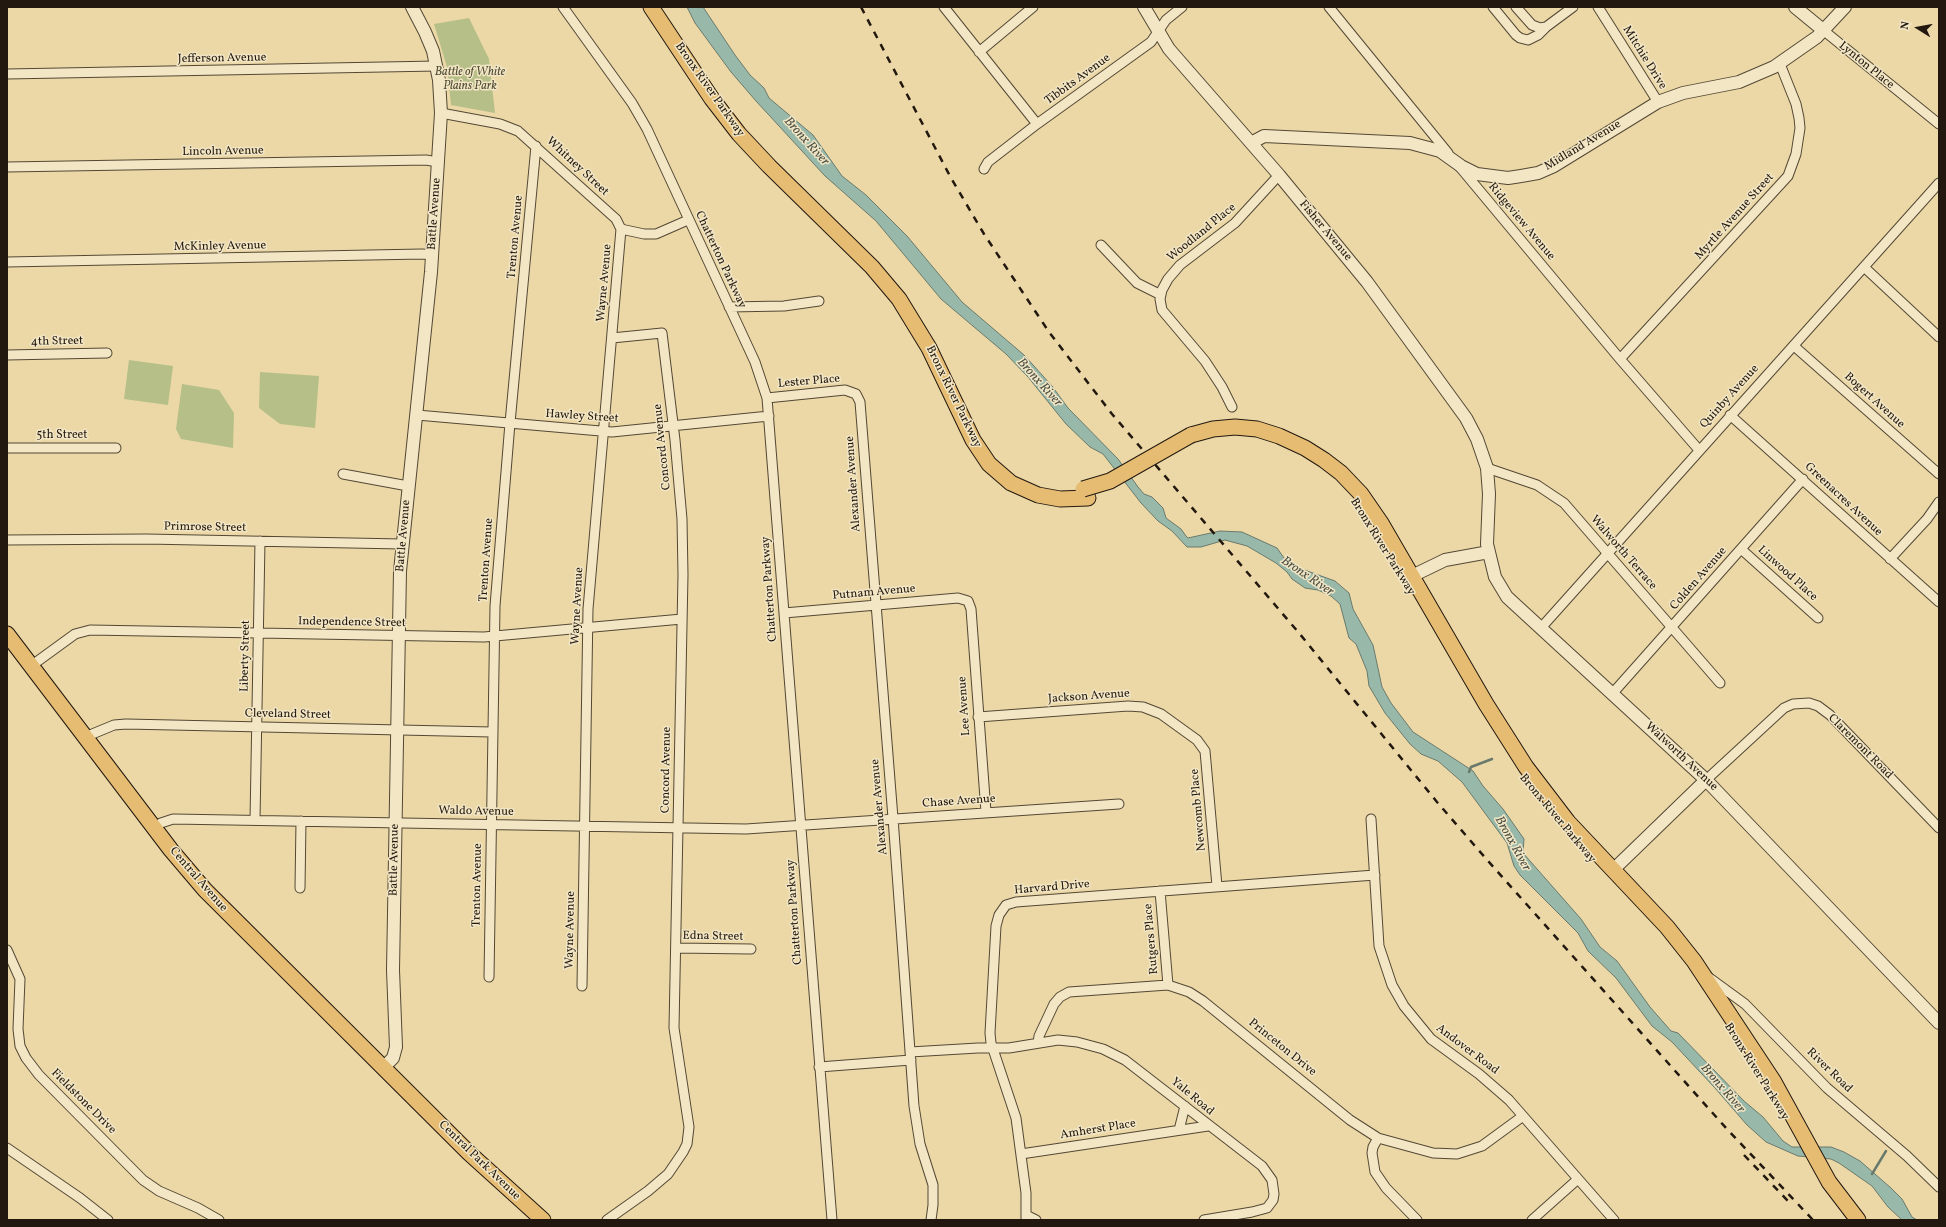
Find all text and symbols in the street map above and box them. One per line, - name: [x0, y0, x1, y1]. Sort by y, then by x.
- north arrow: [1898, 8, 1938, 48]
- text: N: [1898, 20, 1914, 31]
- street label: Mitchie Drive: [1619, 24, 1669, 92]
- street label: Lynton Place: [1835, 39, 1897, 93]
- street label: Bronx River Parkway: [671, 40, 747, 140]
- street label: Jefferson Avenue: [178, 51, 266, 67]
- street label: Tibbits Avenue: [1042, 51, 1114, 109]
- park label: Battle of White Plains Park: [435, 66, 505, 94]
- water label: Bronx River: [780, 114, 832, 170]
- street label: Midland Avenue: [1542, 118, 1624, 174]
- street label: Whitney Street: [543, 134, 611, 200]
- street label: Lincoln Avenue: [182, 144, 264, 160]
- street label: Myrtle Avenue Street: [1692, 171, 1778, 263]
- street label: Battle Avenue: [425, 177, 445, 251]
- street label: Ridgeview Avenue: [1484, 180, 1558, 264]
- street label: Trenton Avenue: [505, 195, 527, 279]
- street label: Fisher Avenue: [1295, 198, 1355, 264]
- street label: Woodland Place: [1165, 201, 1239, 265]
- street label: Chatterton Parkway: [691, 209, 749, 311]
- street label: McKinley Avenue: [174, 239, 266, 255]
- street label: Wayne Avenue: [594, 244, 616, 322]
- street label: 4th Street: [31, 334, 83, 350]
- street label: Bronx River Parkway: [922, 344, 984, 450]
- water label: Bronx River: [1013, 355, 1065, 411]
- street label: Quinby Avenue: [1698, 362, 1762, 432]
- street label: Bogert Avenue: [1841, 370, 1907, 432]
- street label: Lester Place: [777, 372, 841, 392]
- street label: Concord Avenue: [651, 403, 675, 491]
- street label: Hawley Street: [545, 407, 619, 427]
- street label: 5th Street: [37, 429, 87, 443]
- street label: Alexander Avenue: [843, 435, 865, 533]
- street label: Greenacres Avenue: [1801, 460, 1885, 540]
- street label: Bronx River Parkway: [1346, 496, 1418, 598]
- street label: Battle Avenue: [394, 499, 414, 573]
- street label: Walworth Terrace: [1587, 513, 1659, 593]
- street label: Trenton Avenue: [477, 518, 497, 602]
- street label: Primrose Street: [164, 520, 246, 536]
- street label: Chatterton Parkway: [759, 536, 781, 642]
- street label: Linwood Place: [1754, 543, 1820, 605]
- street label: Colden Avenue: [1668, 544, 1730, 614]
- water label: Bronx River: [1278, 554, 1336, 600]
- street label: Wayne Avenue: [569, 567, 587, 645]
- street label: Putnam Avenue: [832, 582, 916, 604]
- street label: Independence Street: [298, 615, 406, 631]
- street label: Liberty Street: [238, 620, 254, 692]
- street label: Lee Avenue: [956, 676, 974, 736]
- street label: Jackson Avenue: [1048, 687, 1130, 707]
- street label: Cleveland Street: [245, 707, 331, 723]
- street label: Claremont Road: [1825, 712, 1895, 782]
- street label: Walworth Avenue: [1642, 720, 1720, 794]
- street label: Concord Avenue: [659, 727, 675, 813]
- street label: Alexander Avenue: [869, 758, 891, 856]
- street label: Newcomb Place: [1188, 768, 1210, 852]
- street label: Bronx River Parkway: [1516, 772, 1598, 866]
- street label: Chase Avenue: [922, 792, 996, 812]
- street label: Waldo Avenue: [438, 804, 514, 820]
- water label: Bronx River: [1491, 814, 1533, 874]
- street label: Battle Avenue: [387, 824, 403, 896]
- street label: Trenton Avenue: [470, 843, 486, 927]
- street label: Central Avenue: [166, 845, 230, 915]
- street label: Chatterton Parkway: [784, 859, 806, 965]
- street label: Harvard Drive: [1014, 878, 1090, 898]
- street label: Wayne Avenue: [563, 891, 579, 969]
- street label: Rutgers Place: [1142, 903, 1162, 975]
- street label: Edna Street: [682, 929, 744, 945]
- street label: Princeton Drive: [1245, 1016, 1319, 1080]
- street label: Bronx River Parkway: [1720, 1021, 1792, 1123]
- street label: Andover Road: [1433, 1022, 1501, 1078]
- street label: River Road: [1803, 1046, 1855, 1096]
- water label: Bronx River: [1696, 1061, 1748, 1117]
- street label: Fieldstone Drive: [47, 1066, 119, 1138]
- street label: Yale Road: [1168, 1075, 1216, 1119]
- street label: Amherst Place: [1059, 1117, 1137, 1143]
- street label: Central Park Avenue: [435, 1118, 523, 1204]

